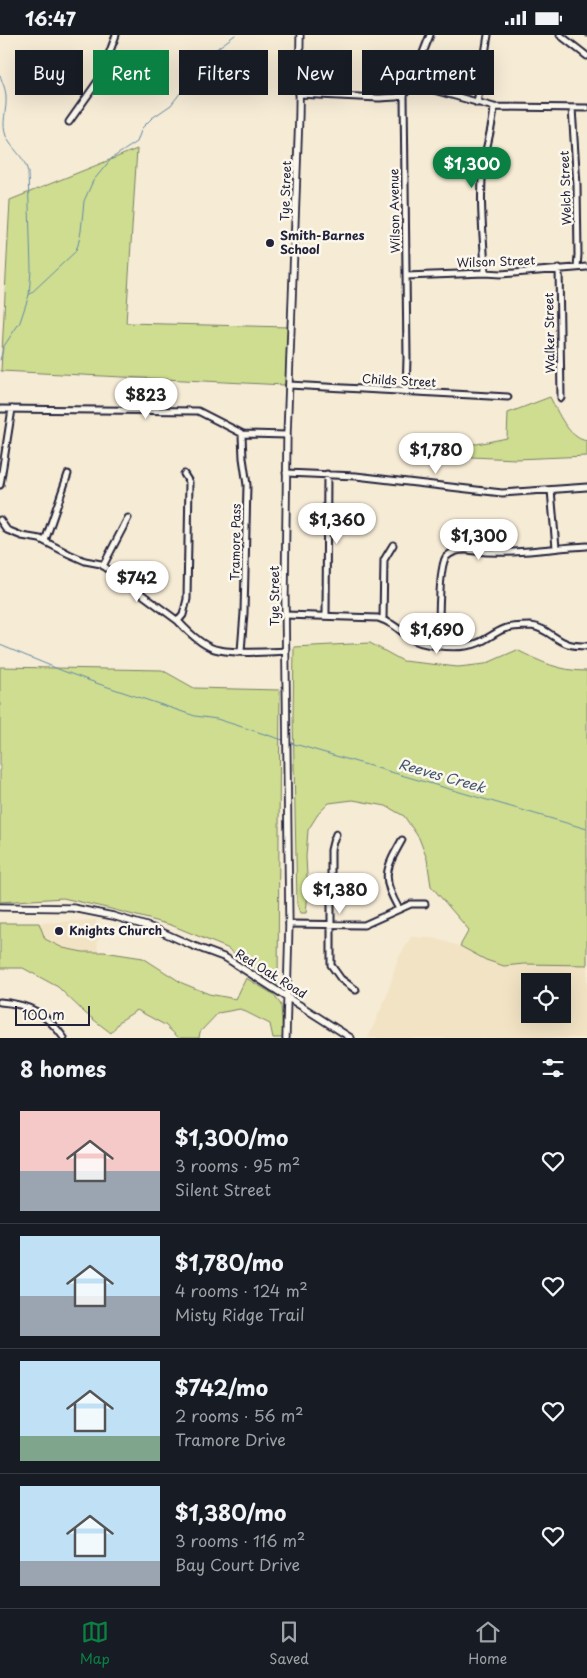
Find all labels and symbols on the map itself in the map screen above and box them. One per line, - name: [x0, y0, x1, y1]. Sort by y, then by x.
- pin: $1,300: [431, 147, 513, 189]
- street label: Welch Street: [555, 150, 575, 226]
- street label: Tye Street: [275, 160, 295, 221]
- street label: Wilson Avenue: [384, 168, 404, 254]
- place label: Smith-Barnes School: [280, 226, 365, 258]
- marker: Smith-Barnes School: [264, 237, 276, 249]
- street label: Wilson Street: [456, 251, 536, 271]
- street label: Walker Street: [539, 292, 559, 374]
- street label: Childs Street: [361, 369, 437, 391]
- pin: $823: [116, 377, 176, 420]
- pin: $1,780: [395, 433, 477, 475]
- street label: Tramore Pass: [225, 503, 245, 581]
- pin: $1,360: [296, 503, 378, 545]
- pin: $1,300: [438, 519, 520, 561]
- pin: $742: [107, 561, 167, 603]
- street label: Tye Street: [265, 566, 283, 626]
- pin: $1,690: [396, 613, 478, 655]
- water label: Reeves Creek: [396, 753, 489, 798]
- pin: $1,380: [299, 873, 381, 915]
- place label: Knights Church: [69, 921, 162, 939]
- marker: Knights Church: [53, 925, 65, 937]
- street label: Red Oak Road: [232, 944, 311, 1002]
- scale bar: [15, 1003, 90, 1026]

